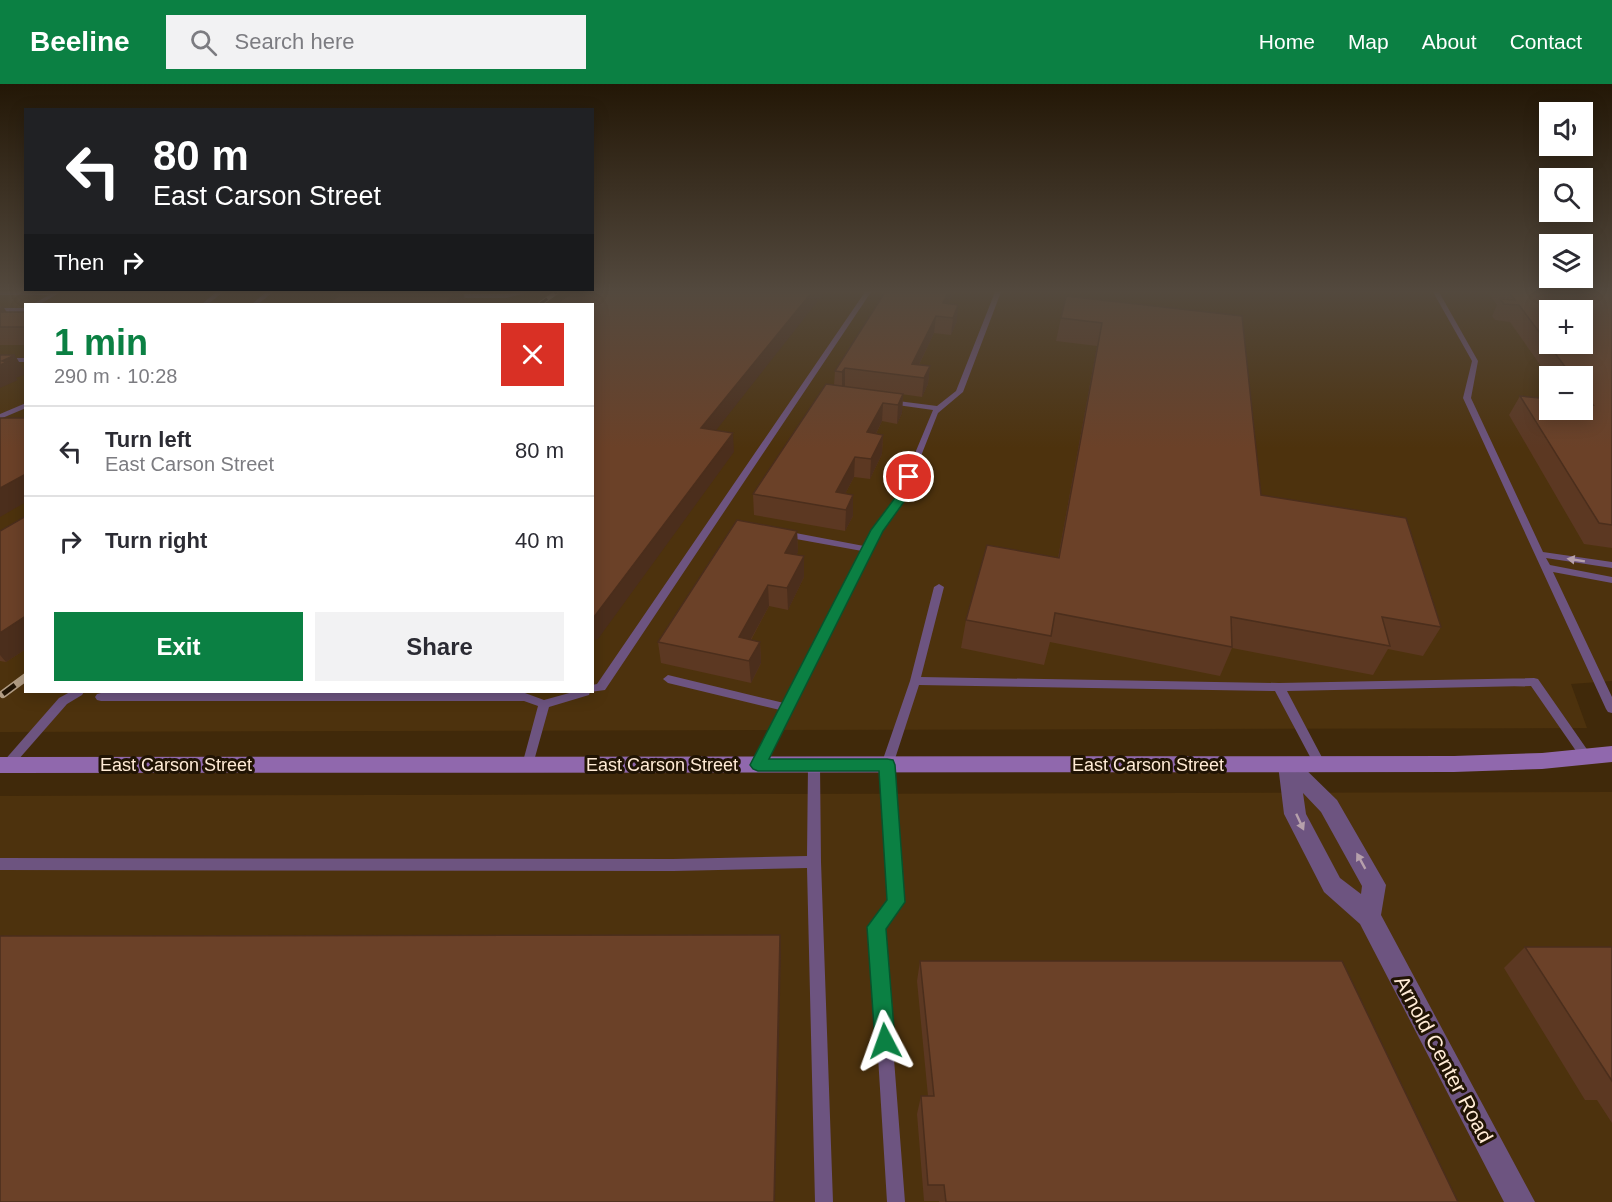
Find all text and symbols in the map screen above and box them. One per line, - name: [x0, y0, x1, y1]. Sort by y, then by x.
- search box: [166, 15, 586, 69]
- text: Beeline: [30, 26, 130, 57]
- icon: search: [187, 26, 220, 59]
- text: Search here: [235, 29, 354, 54]
- text: Home: [1259, 30, 1315, 53]
- text: Map: [1348, 30, 1389, 53]
- text: About: [1422, 30, 1477, 53]
- text: Contact: [1510, 30, 1582, 53]
- map controls: [1539, 102, 1593, 420]
- button: sound: [1539, 102, 1593, 156]
- icon: left: [54, 132, 132, 210]
- text: 80 m: [153, 132, 249, 179]
- button: search: [1539, 168, 1593, 222]
- text: East Carson Street: [153, 181, 381, 211]
- button: layers: [1539, 234, 1593, 288]
- icon: right: [116, 246, 149, 279]
- text: Then: [54, 250, 104, 275]
- button: +: [1539, 300, 1593, 354]
- text: 1 min: [54, 322, 148, 363]
- button: close: [501, 323, 564, 386]
- text: 290 m · 10:28: [54, 365, 177, 387]
- button: −: [1539, 366, 1593, 420]
- text: Turn left: [105, 427, 191, 452]
- icon: left: [54, 435, 87, 468]
- text: 80 m: [515, 438, 564, 463]
- pin: [883, 451, 934, 502]
- text: East Carson Street: [105, 453, 274, 475]
- icon: arrive: [892, 460, 925, 493]
- icon: right: [54, 525, 87, 558]
- text: Turn right: [105, 528, 207, 553]
- text: 40 m: [515, 528, 564, 553]
- one-way arrow: [1567, 555, 1586, 564]
- button: Exit: [54, 612, 303, 681]
- button: Share: [315, 612, 564, 681]
- street label: East Carson Street: [100, 755, 252, 775]
- street label: East Carson Street: [586, 755, 738, 775]
- street label: East Carson Street: [1072, 755, 1224, 775]
- one-way arrow: [1295, 813, 1304, 830]
- one-way arrow: [1356, 853, 1366, 870]
- street label: Arnold Center Road: [1390, 972, 1498, 1146]
- position arrow: [853, 1009, 917, 1073]

